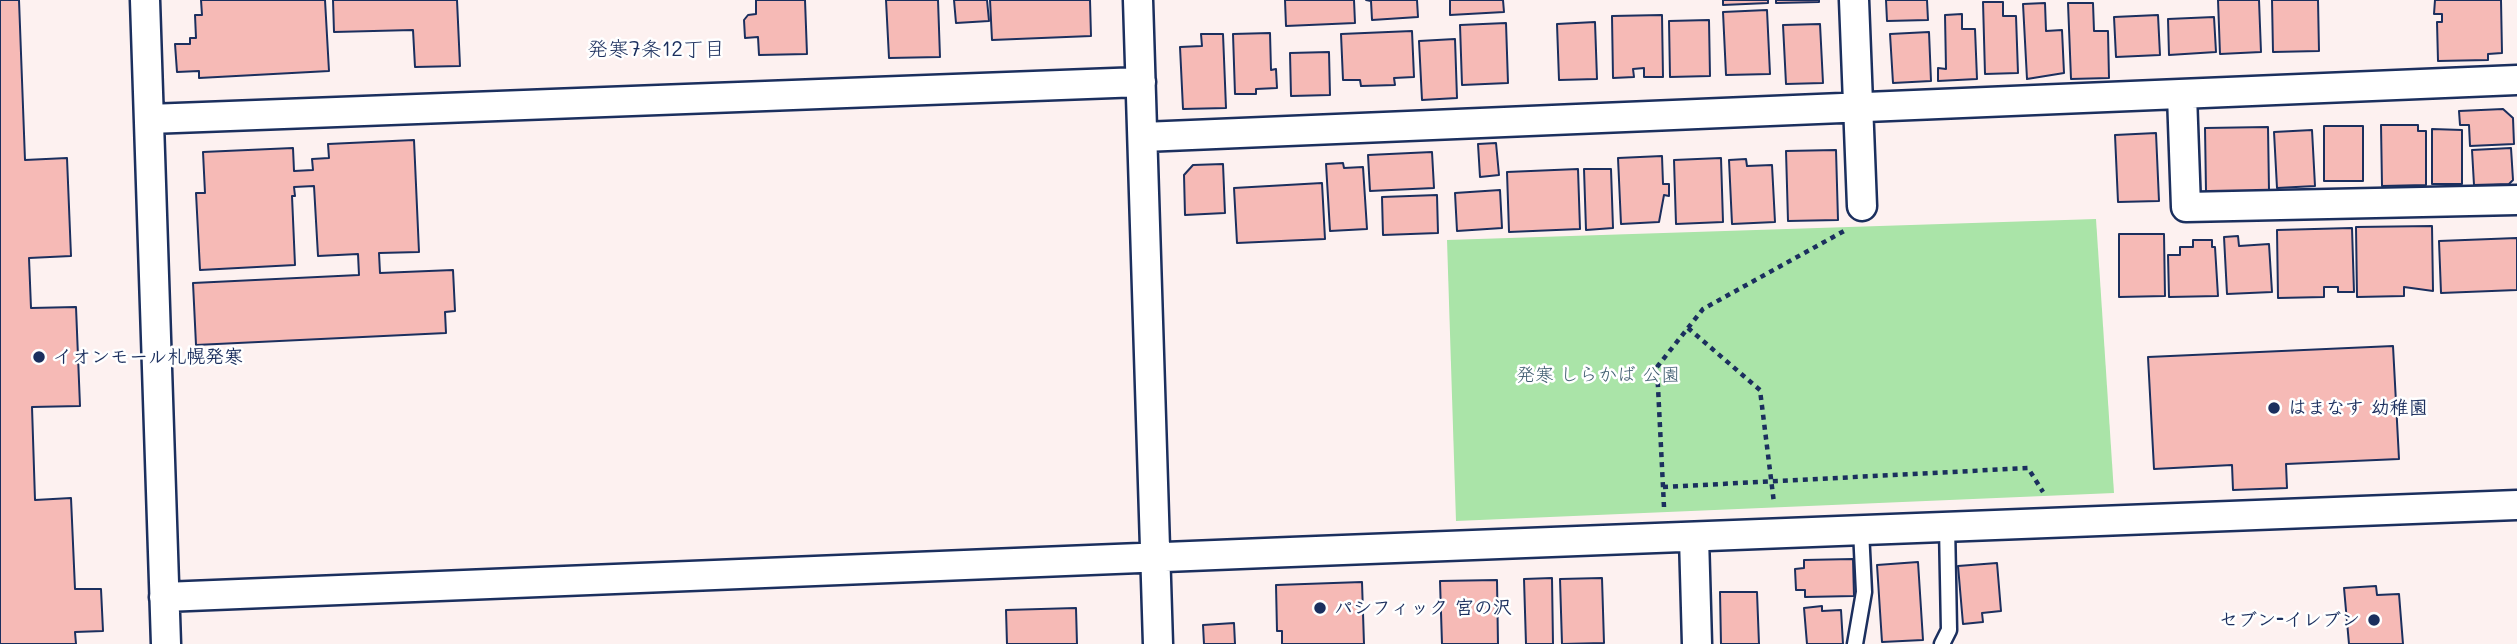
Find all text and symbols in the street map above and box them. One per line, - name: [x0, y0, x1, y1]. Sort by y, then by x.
- district label: 発寒7条12丁目: [587, 37, 725, 63]
- place label: イオンモール札幌発寒: [53, 346, 243, 368]
- marker: イオンモール札幌発寒: [31, 349, 47, 365]
- park label: 発寒 しらかば 公園: [1516, 364, 1680, 386]
- place label: はまなす 幼稚園: [2288, 397, 2428, 419]
- marker: はまなす 幼稚園: [2266, 400, 2282, 416]
- place label: パシフィック 宮の沢: [1334, 597, 1512, 619]
- marker: パシフィック 宮の沢: [1312, 600, 1328, 616]
- place label: セブン-イレブン: [2219, 609, 2360, 631]
- marker: セブン-イレブン: [2366, 612, 2382, 628]

